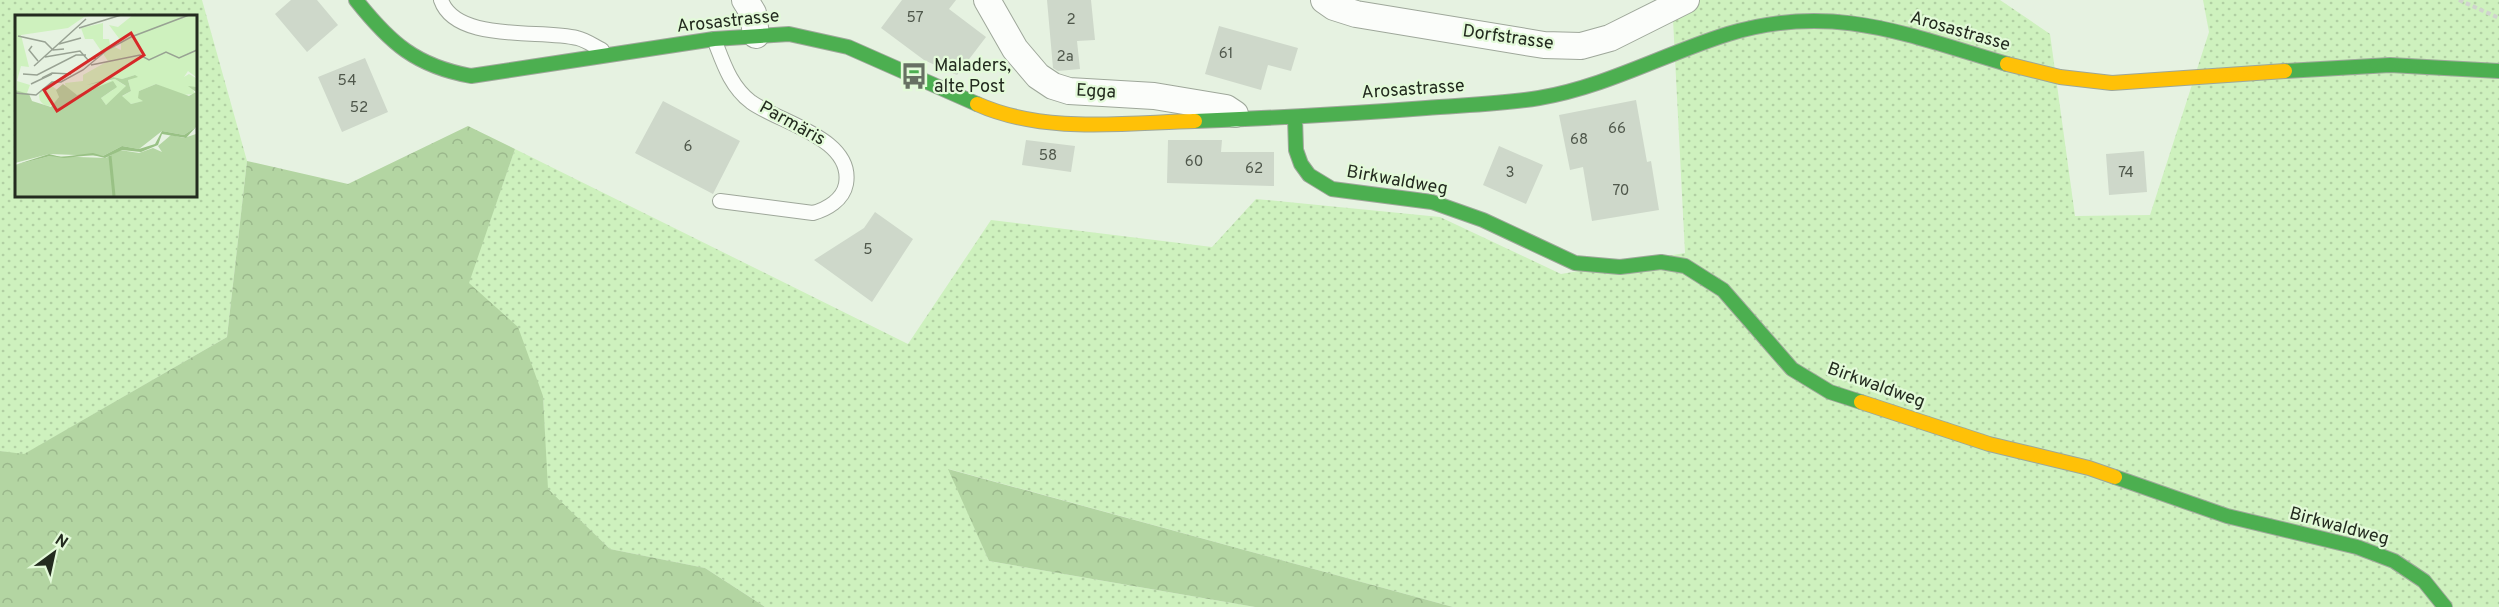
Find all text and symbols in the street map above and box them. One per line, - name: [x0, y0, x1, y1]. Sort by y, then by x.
- street label: Arosastrasse: [675, 5, 781, 39]
- street label: Arosastrasse: [1907, 7, 2013, 57]
- house number: 57: [907, 9, 924, 28]
- house number: 2: [1066, 11, 1076, 30]
- inset map: [15, 15, 196, 196]
- street label: Dorfstrasse: [1461, 20, 1555, 56]
- house number: 61: [1219, 45, 1233, 64]
- house number: 2a: [1056, 48, 1074, 67]
- place label: Maladers, alte Post: [934, 55, 1011, 99]
- bus stop icon: Maladers, alte Post: [899, 61, 929, 91]
- house number: 54: [338, 72, 356, 91]
- street label: Arosastrasse: [1361, 75, 1465, 105]
- street label: Egga: [1075, 79, 1117, 105]
- street label: Parmäris: [755, 96, 829, 152]
- house number: 52: [350, 99, 368, 118]
- house number: 66: [1608, 120, 1626, 139]
- house number: 68: [1570, 131, 1588, 150]
- house number: 6: [684, 138, 693, 157]
- house number: 58: [1039, 147, 1057, 166]
- house number: 60: [1185, 153, 1203, 172]
- house number: 62: [1245, 160, 1263, 179]
- street label: Birkwaldweg: [1345, 161, 1449, 201]
- house number: 3: [1505, 164, 1515, 183]
- house number: 74: [2118, 164, 2134, 183]
- house number: 70: [1612, 182, 1630, 201]
- house number: 5: [863, 241, 873, 260]
- street label: Birkwaldweg: [1824, 358, 1928, 414]
- street label: Birkwaldweg: [2287, 503, 2391, 551]
- north arrow: [24, 523, 84, 583]
- text: N: [51, 531, 71, 554]

